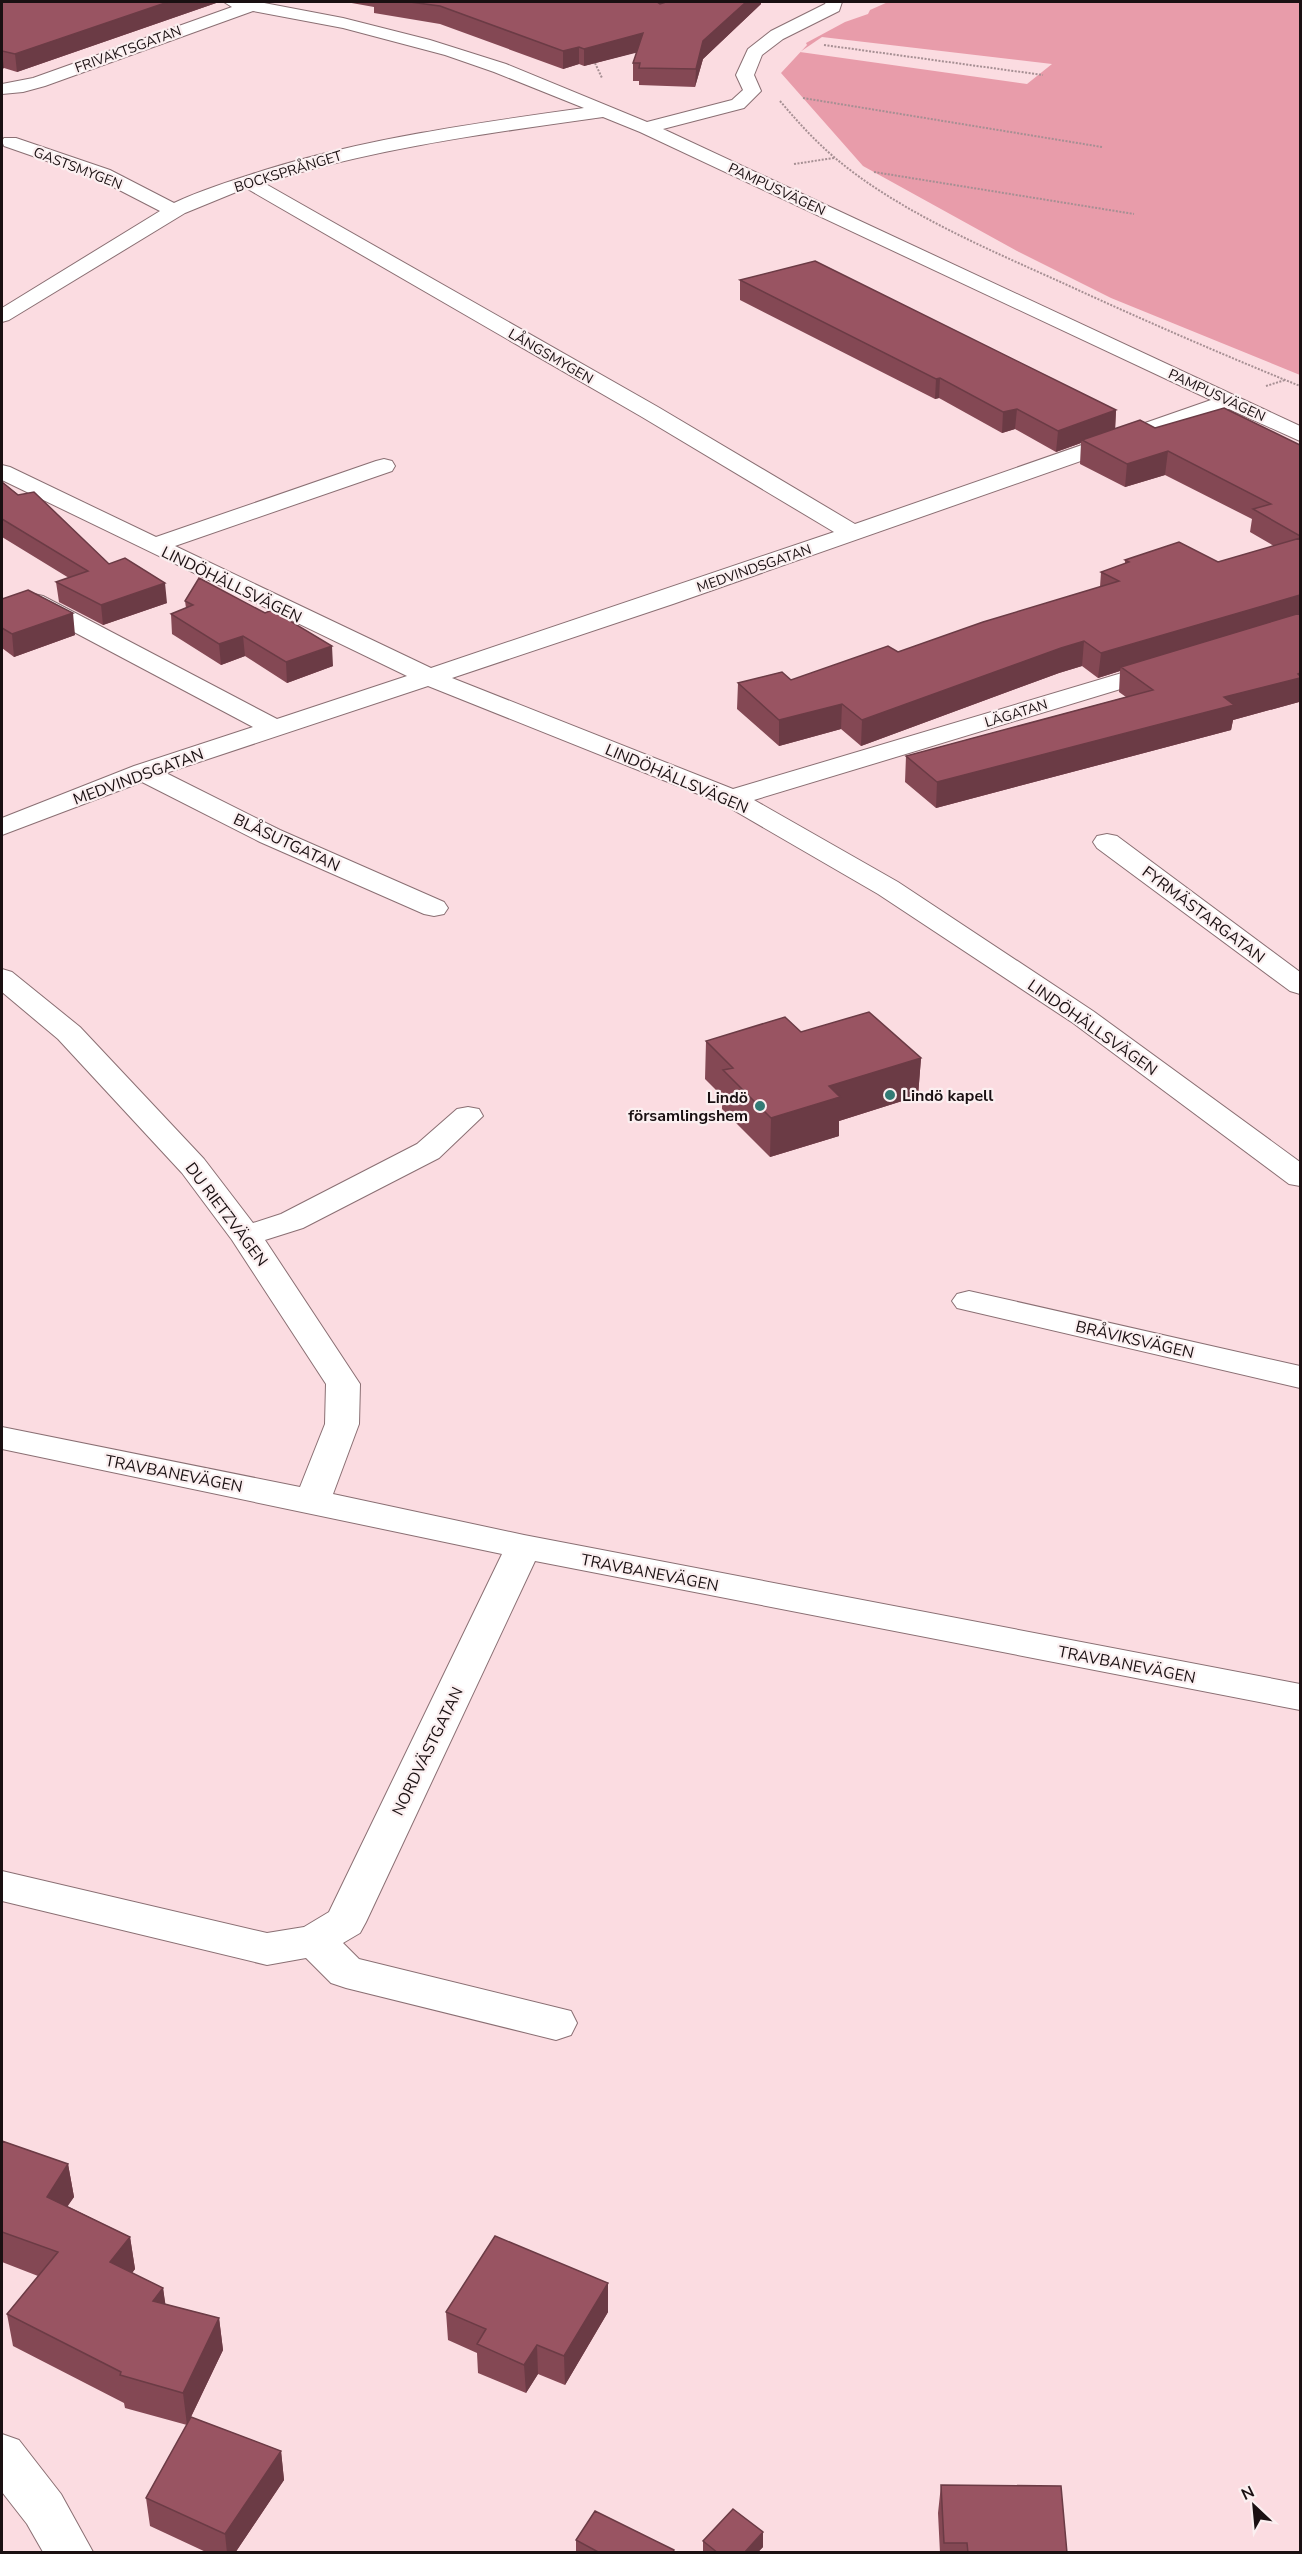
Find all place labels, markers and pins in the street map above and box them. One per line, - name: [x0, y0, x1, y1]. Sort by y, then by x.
- place label: Lindö kapell: [902, 1085, 993, 1107]
- place label: Lindö församlingshem: [628, 1087, 748, 1127]
- marker: Lindö kapell: [883, 1088, 897, 1102]
- marker: Lindö församlingshem: [753, 1099, 767, 1113]

